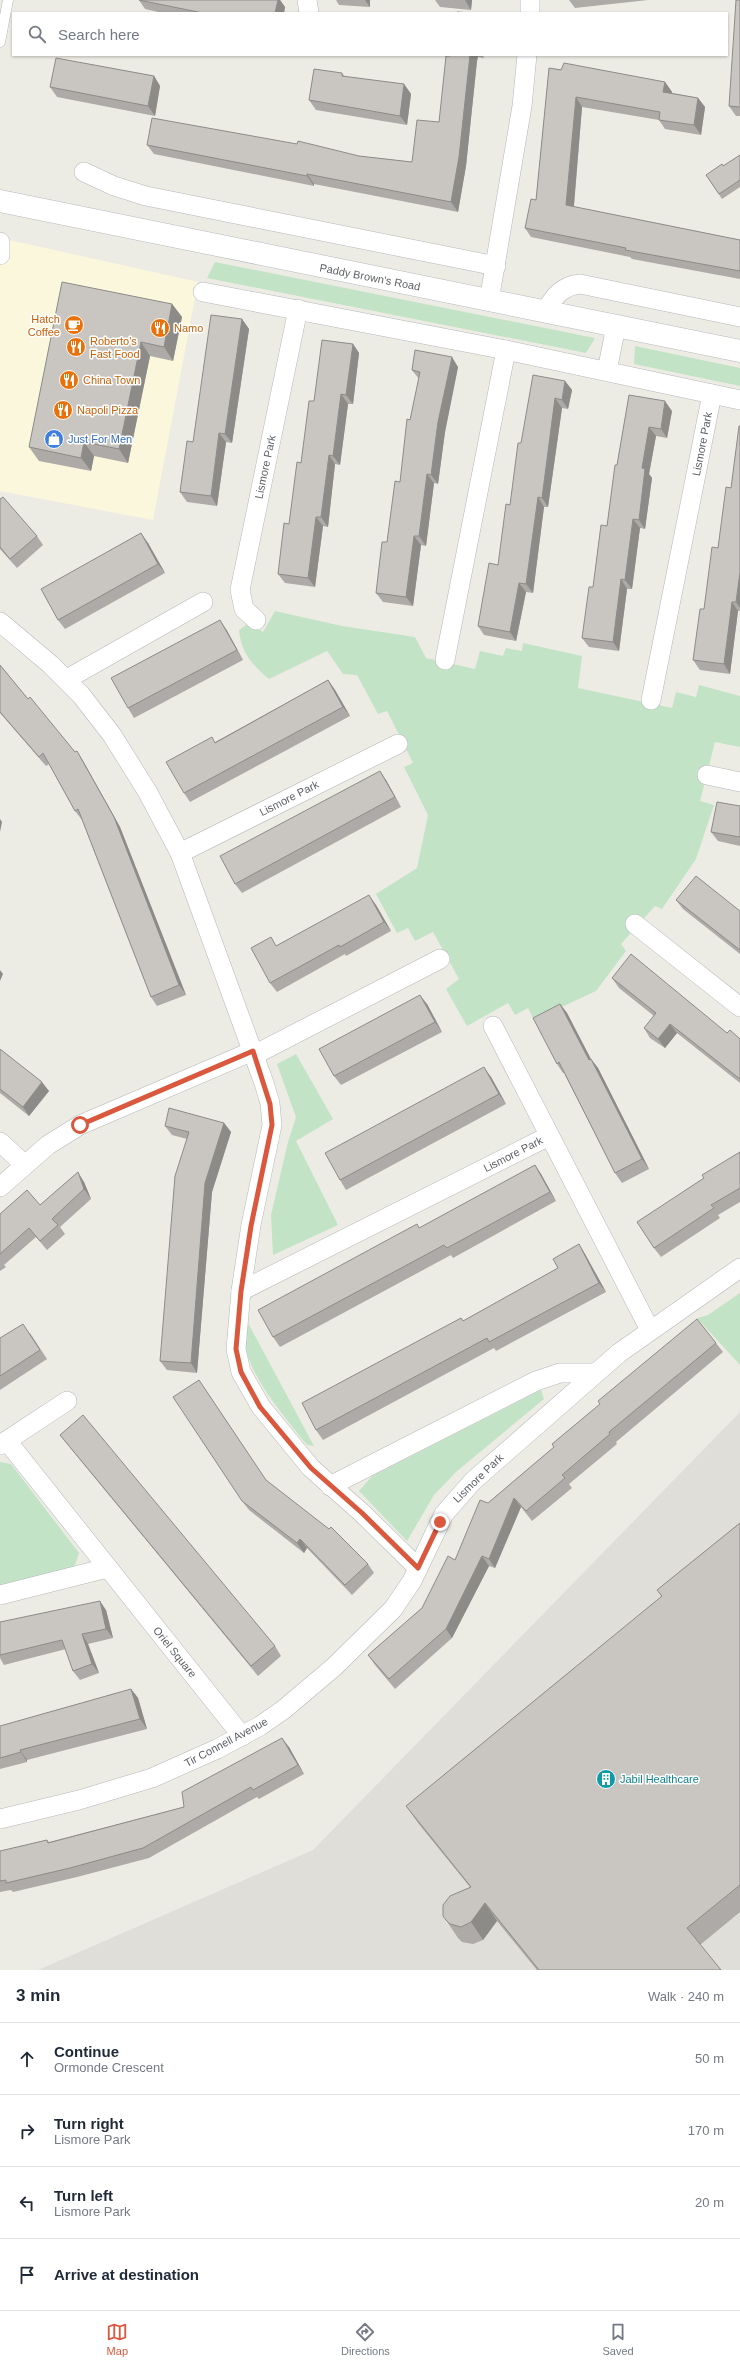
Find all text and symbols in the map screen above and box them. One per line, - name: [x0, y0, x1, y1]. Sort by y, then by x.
- search box: [12, 12, 728, 56]
- icon: search: [26, 23, 48, 45]
- text: Search here: [58, 26, 140, 43]
- street label: Paddy Brown's Road: [319, 261, 421, 293]
- place label: Hatch Coffee: [28, 313, 60, 338]
- cafe icon: Hatch Coffee: [63, 314, 85, 336]
- restaurant icon: Namo: [149, 317, 171, 339]
- place label: Namo: [174, 322, 203, 334]
- place label: Roberto's Fast Food: [90, 335, 140, 360]
- restaurant icon: Roberto's Fast Food: [65, 336, 87, 358]
- restaurant icon: China Town: [58, 369, 80, 391]
- place label: China Town: [83, 374, 140, 386]
- restaurant icon: Napoli Pizza: [52, 399, 74, 421]
- place label: Napoli Pizza: [77, 404, 139, 416]
- street label: Lismore Park: [690, 411, 714, 477]
- shop icon: Just For Men: [43, 428, 65, 450]
- place label: Just For Men: [68, 433, 132, 445]
- street label: Lismore Park: [252, 434, 278, 500]
- street label: Lismore Park: [257, 778, 321, 818]
- route start: [71, 1116, 89, 1134]
- street label: Lismore Park: [481, 1134, 545, 1174]
- street label: Lismore Park: [451, 1451, 506, 1505]
- route end: [431, 1513, 449, 1531]
- street label: Oriel Square: [151, 1624, 199, 1680]
- street label: Tir Connell Avenue: [182, 1715, 270, 1769]
- building icon: Jabil Healthcare: [595, 1768, 617, 1790]
- place label: Jabil Healthcare: [620, 1773, 699, 1785]
- text: 3 min: [16, 1986, 60, 2005]
- text: Walk · 240 m: [648, 1989, 724, 2004]
- text: Continue: [54, 2043, 119, 2060]
- icon: ahead: [16, 2048, 38, 2070]
- text: 50 m: [695, 2051, 724, 2066]
- text: Ormonde Crescent: [54, 2060, 164, 2075]
- text: Turn right: [54, 2115, 124, 2132]
- icon: right: [16, 2120, 38, 2142]
- text: 170 m: [688, 2123, 724, 2138]
- text: Lismore Park: [54, 2132, 131, 2147]
- text: Turn left: [54, 2187, 113, 2204]
- icon: left: [16, 2192, 38, 2214]
- text: 20 m: [695, 2195, 724, 2210]
- text: Lismore Park: [54, 2204, 131, 2219]
- icon: arrive: [16, 2264, 38, 2286]
- text: Arrive at destination: [54, 2266, 199, 2283]
- tab: Map: [106, 2321, 128, 2357]
- tab: Directions: [341, 2321, 390, 2357]
- tab: Saved: [602, 2321, 634, 2357]

